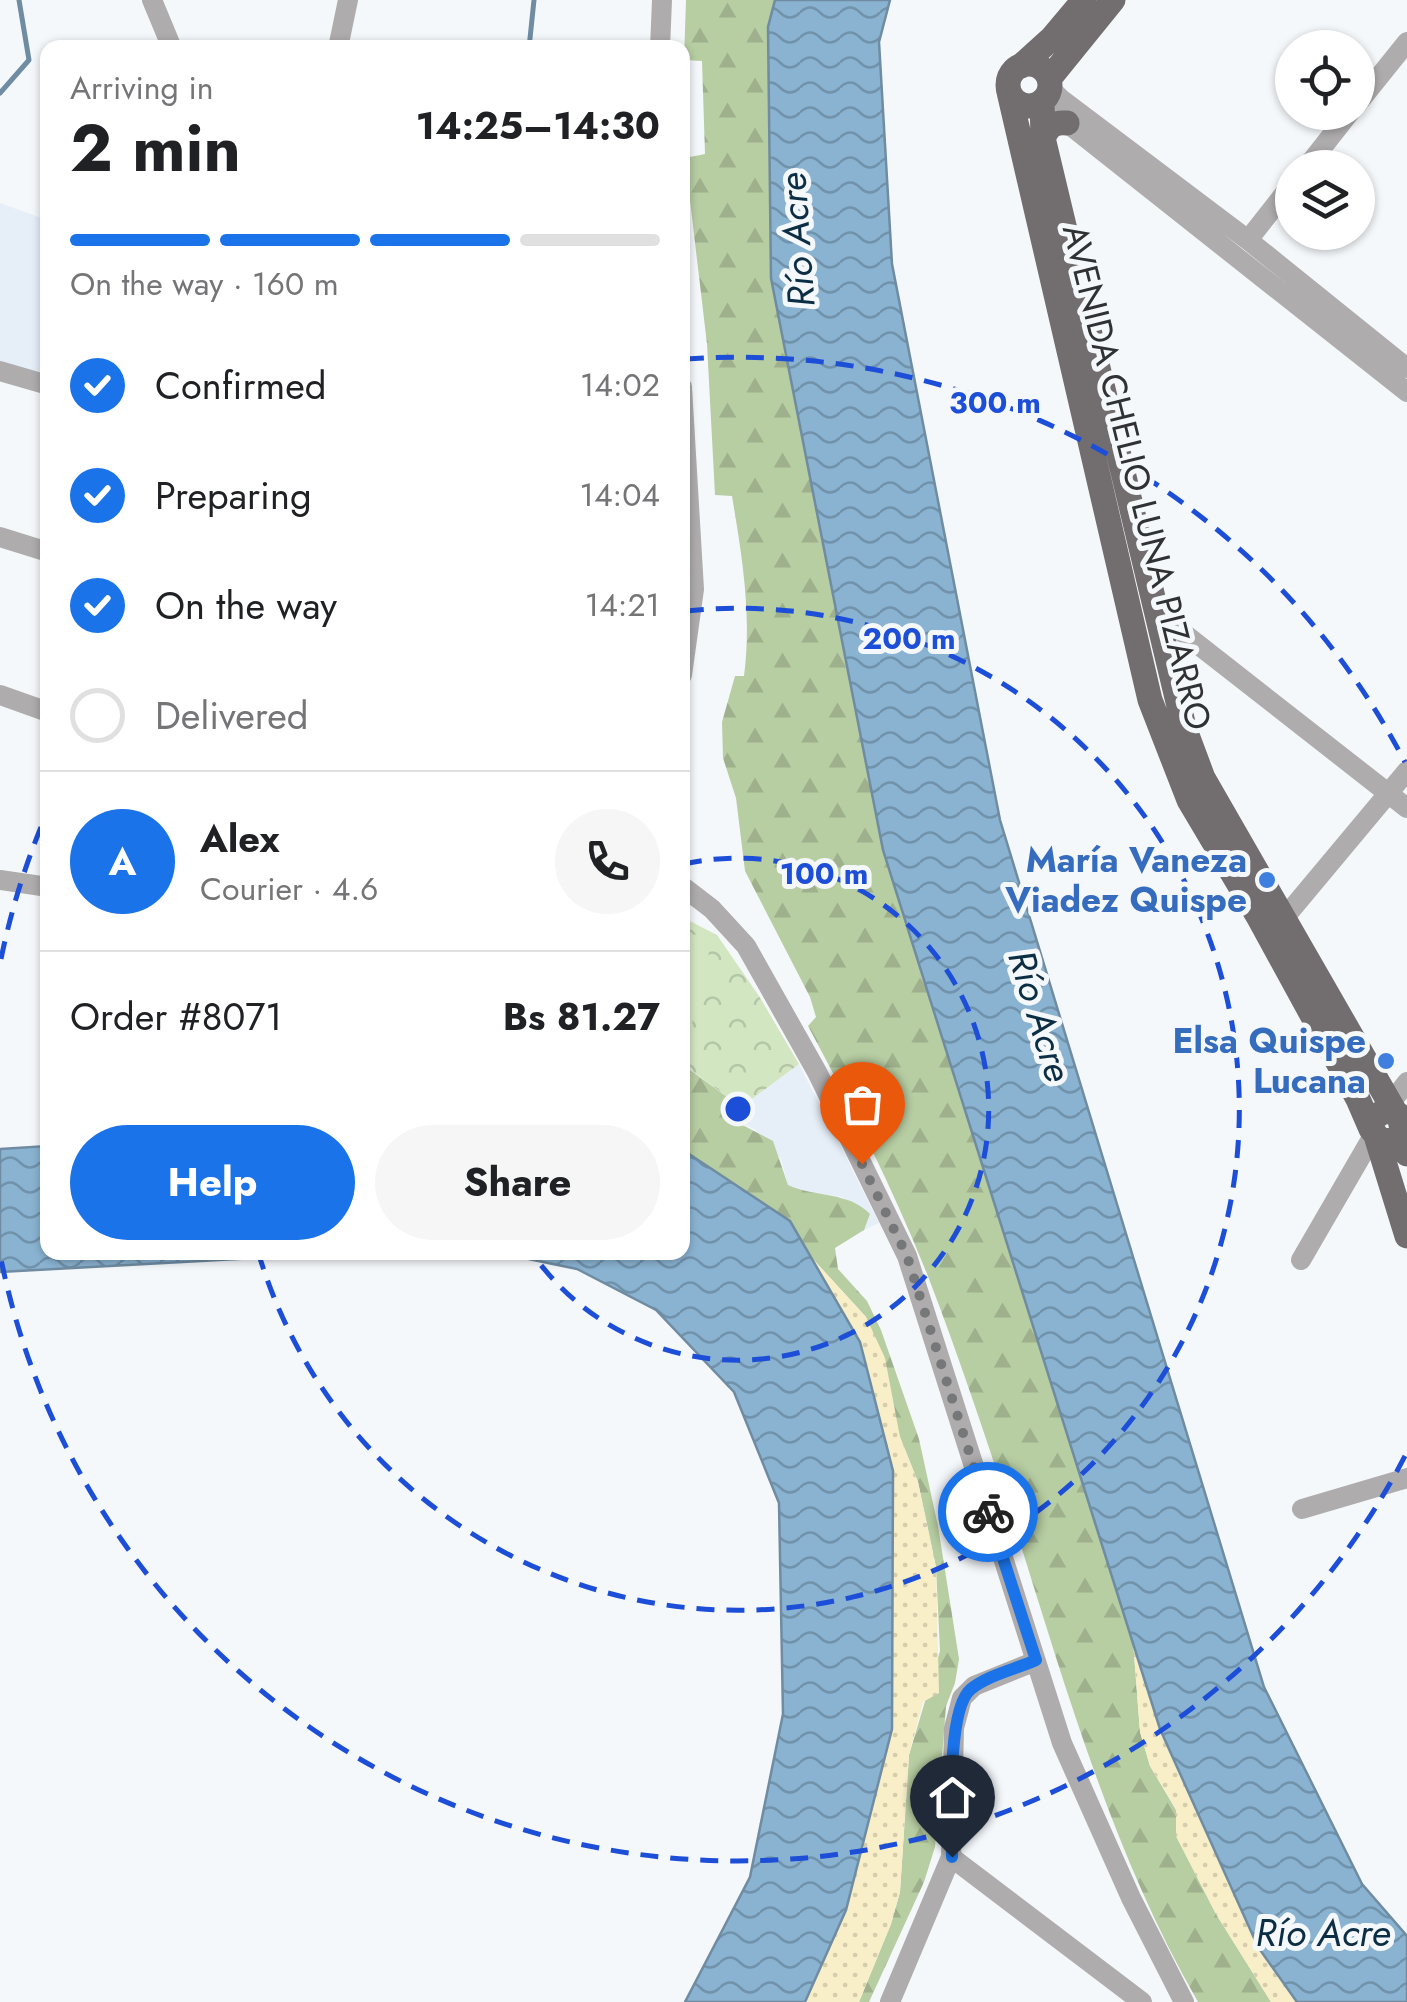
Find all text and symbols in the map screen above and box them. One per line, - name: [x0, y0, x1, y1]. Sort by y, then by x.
- map controls: [1275, 30, 1375, 250]
- button: locate: [1275, 30, 1375, 130]
- text: Arriving in: [70, 65, 214, 111]
- text: 14:25–14:30: [416, 98, 660, 153]
- text: 2 min: [70, 101, 241, 195]
- button: layers: [1275, 150, 1375, 250]
- water label: Río Acre: [764, 171, 829, 309]
- street label: AVENIDA CHELIO LUNA PIZARRO: [1050, 219, 1224, 735]
- text: On the way · 160 m: [70, 261, 339, 307]
- icon: check: [70, 358, 125, 413]
- text: Confirmed: [155, 358, 326, 413]
- text: 14:02: [580, 362, 660, 408]
- text: 300 m: [949, 381, 1041, 424]
- icon: check: [70, 468, 125, 523]
- text: Preparing: [155, 468, 312, 523]
- text: 14:04: [579, 472, 660, 518]
- icon: check: [70, 578, 125, 633]
- text: On the way: [155, 578, 337, 633]
- text: 14:21: [585, 582, 660, 628]
- text: 200 m: [863, 617, 956, 660]
- text: Delivered: [155, 688, 308, 743]
- button: phone: [555, 809, 660, 914]
- text: Alex: [200, 811, 280, 866]
- text: A: [109, 834, 136, 889]
- place label: María Vaneza Viadez Quispe: [1004, 835, 1247, 925]
- text: 100 m: [780, 852, 868, 895]
- text: Courier · 4.6: [200, 866, 378, 912]
- marker: María Vaneza Viadez Quispe: [1256, 869, 1278, 891]
- water label: Río Acre: [994, 943, 1086, 1088]
- text: Order #8071: [70, 989, 282, 1044]
- text: Bs 81.27: [503, 989, 660, 1044]
- place label: Elsa Quispe Lucana: [1173, 1016, 1366, 1106]
- marker: Elsa Quispe Lucana: [1375, 1050, 1397, 1072]
- pin: [820, 1062, 905, 1165]
- icon: bag: [835, 1077, 890, 1132]
- centre of rings: [720, 1091, 756, 1127]
- button: Help: [70, 1125, 355, 1240]
- button: Share: [375, 1125, 660, 1240]
- courier: [938, 1462, 1038, 1562]
- icon: bike: [961, 1485, 1016, 1540]
- pin: [910, 1755, 995, 1858]
- icon: home: [925, 1770, 980, 1825]
- water label: Río Acre: [1256, 1905, 1390, 1960]

